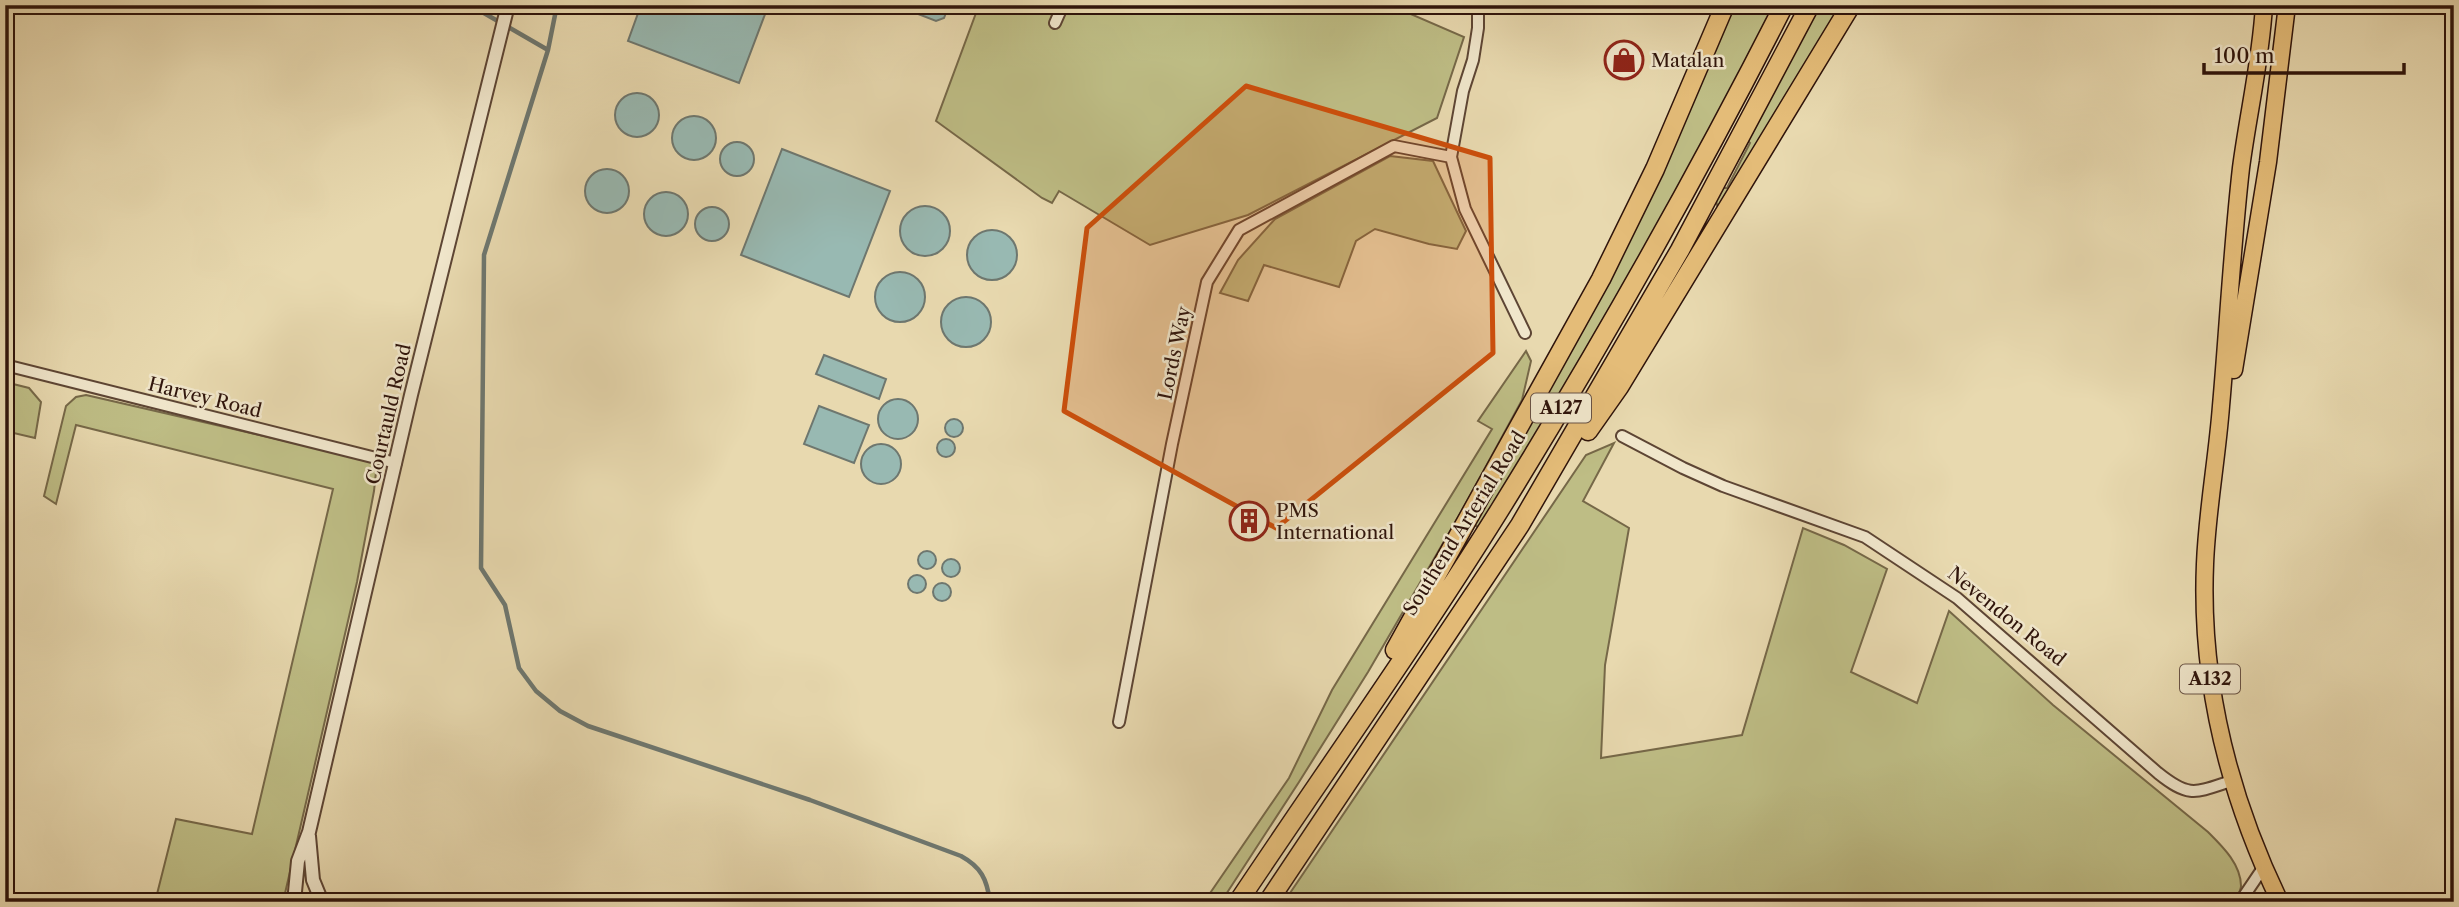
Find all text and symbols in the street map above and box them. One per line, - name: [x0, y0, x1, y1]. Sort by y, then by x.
- scale bar: [2204, 32, 2403, 76]
- shop icon: Matalan: [1603, 39, 1645, 81]
- text: 100 m: [2214, 43, 2275, 68]
- place label: Matalan: [1651, 49, 1724, 72]
- street label: Lords Way: [1153, 304, 1196, 402]
- street label: Courtauld Road: [361, 341, 416, 487]
- street label: Harvey Road: [146, 372, 264, 423]
- road number: A127: [1531, 394, 1591, 422]
- street label: Southend Arterial Road: [1398, 427, 1531, 620]
- place label: PMS International: [1276, 499, 1394, 544]
- building icon: PMS International: [1228, 500, 1270, 542]
- street label: Nevendon Road: [1943, 562, 2071, 671]
- road number: A132: [2180, 664, 2240, 694]

